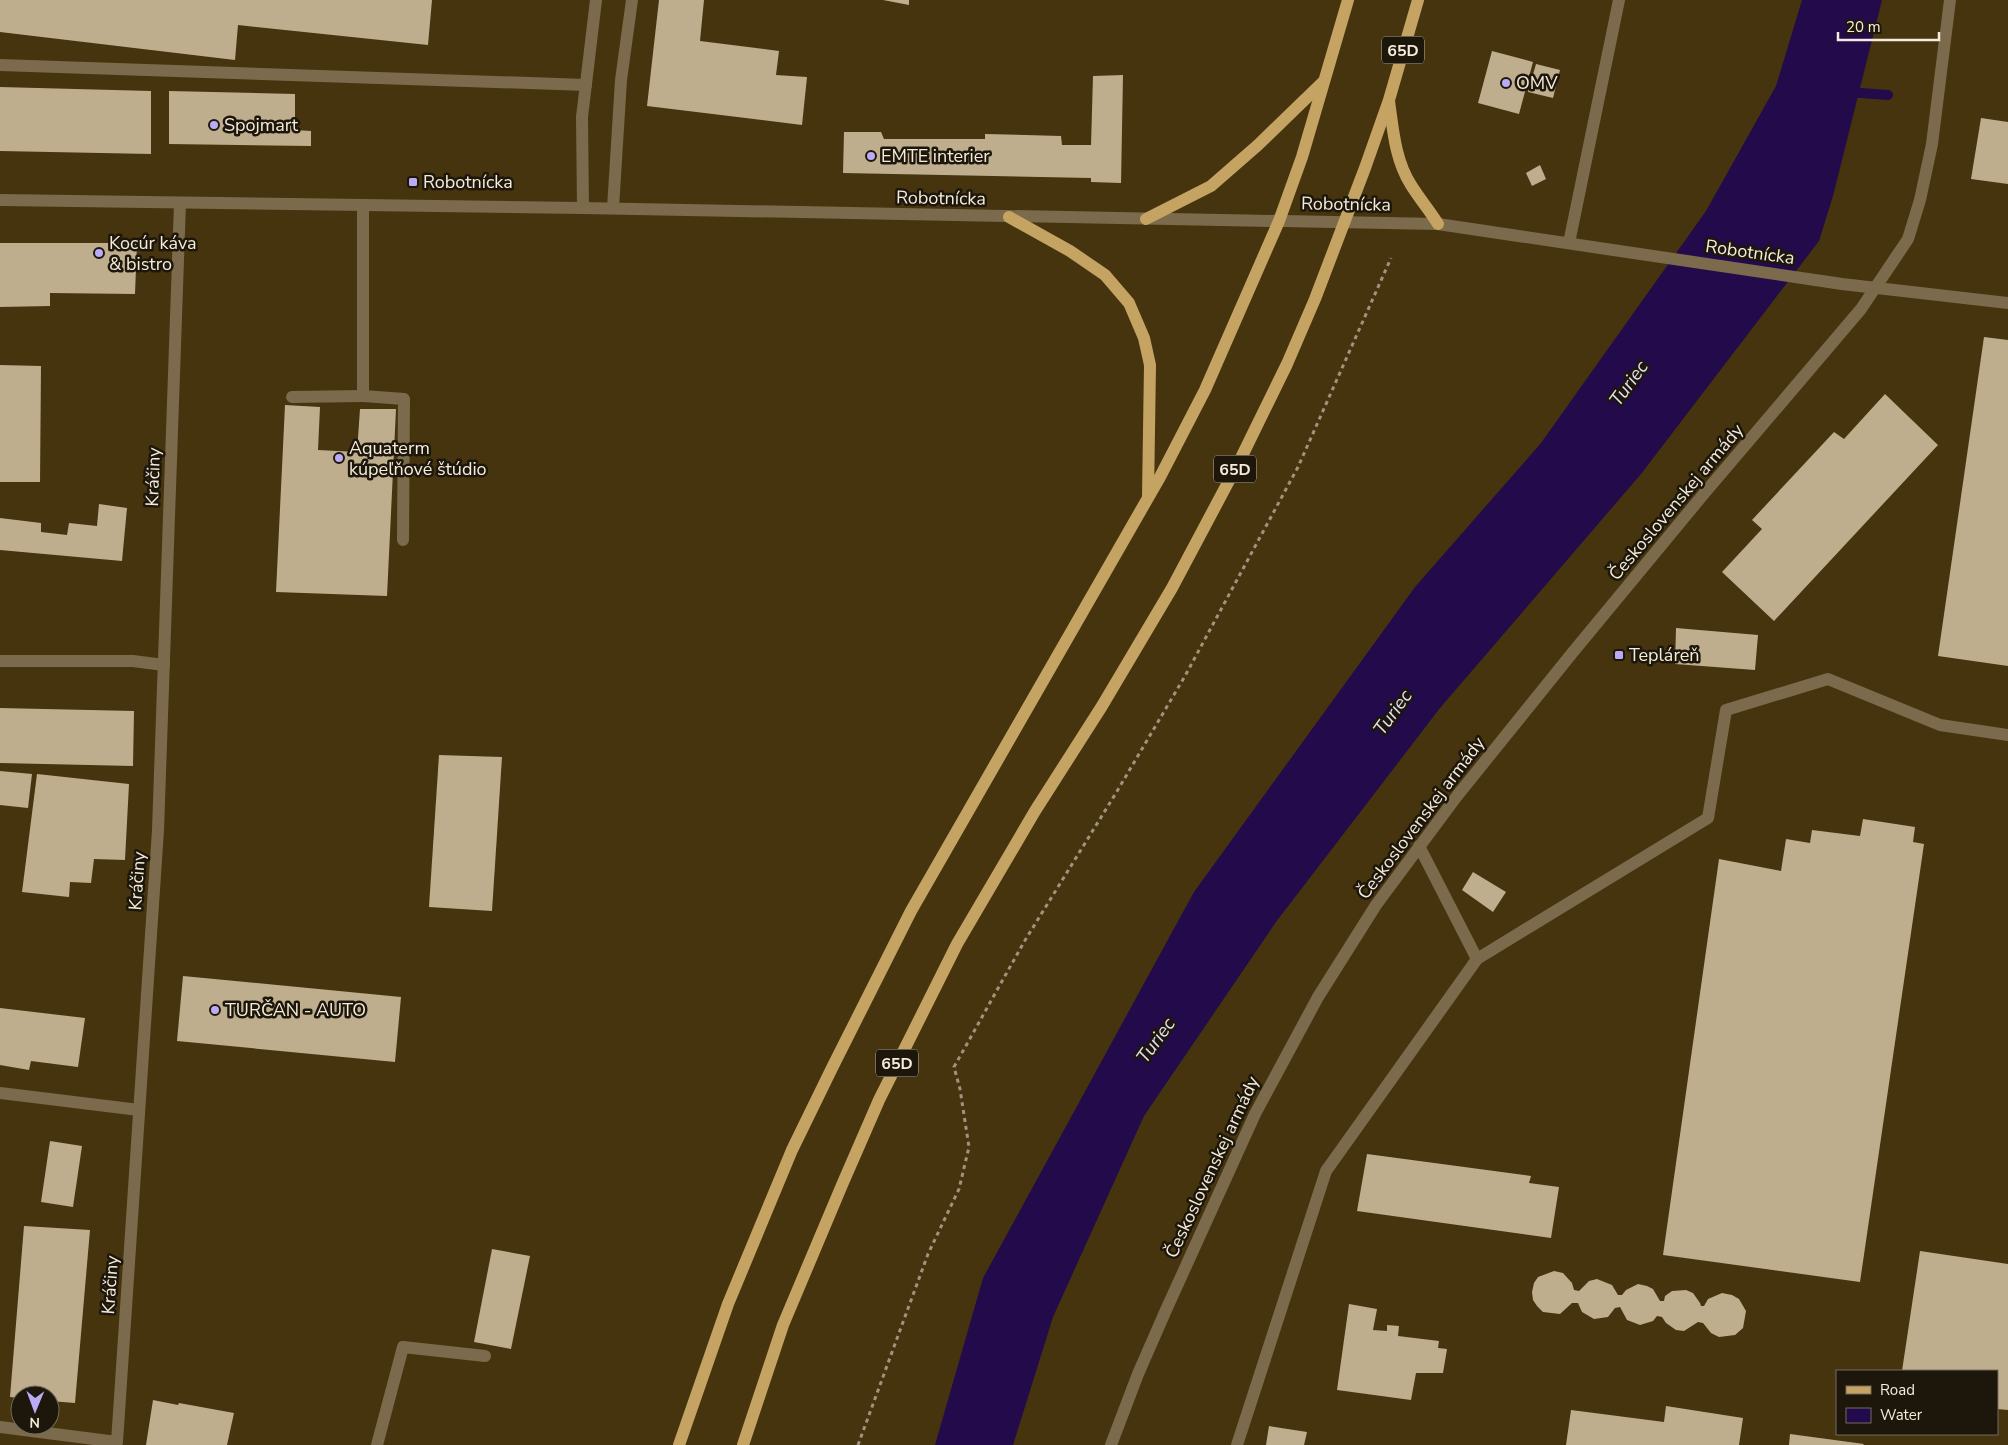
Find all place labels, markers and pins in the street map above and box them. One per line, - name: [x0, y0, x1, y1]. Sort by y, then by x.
- place label: OMV: [1516, 71, 1558, 95]
- marker: OMV: [1500, 77, 1512, 89]
- place label: Spojmart: [224, 113, 299, 137]
- marker: Spojmart: [208, 119, 220, 131]
- place label: EMTE interier: [881, 144, 990, 168]
- marker: EMTE interier: [865, 150, 877, 162]
- place label: Robotnícka: [423, 170, 513, 194]
- marker: Robotnícka: [407, 176, 419, 188]
- place label: Kocúr káva & bistro: [109, 231, 197, 276]
- marker: Kocúr káva & bistro: [93, 247, 105, 259]
- place label: Aquaterm kúpeľňové štúdio: [349, 436, 487, 481]
- marker: Aquaterm kúpeľňové štúdio: [333, 452, 345, 464]
- place label: Tepláreň: [1629, 643, 1700, 667]
- marker: Tepláreň: [1613, 649, 1625, 661]
- place label: TURČAN - AUTO: [225, 998, 366, 1022]
- marker: TURČAN - AUTO: [209, 1004, 221, 1016]

